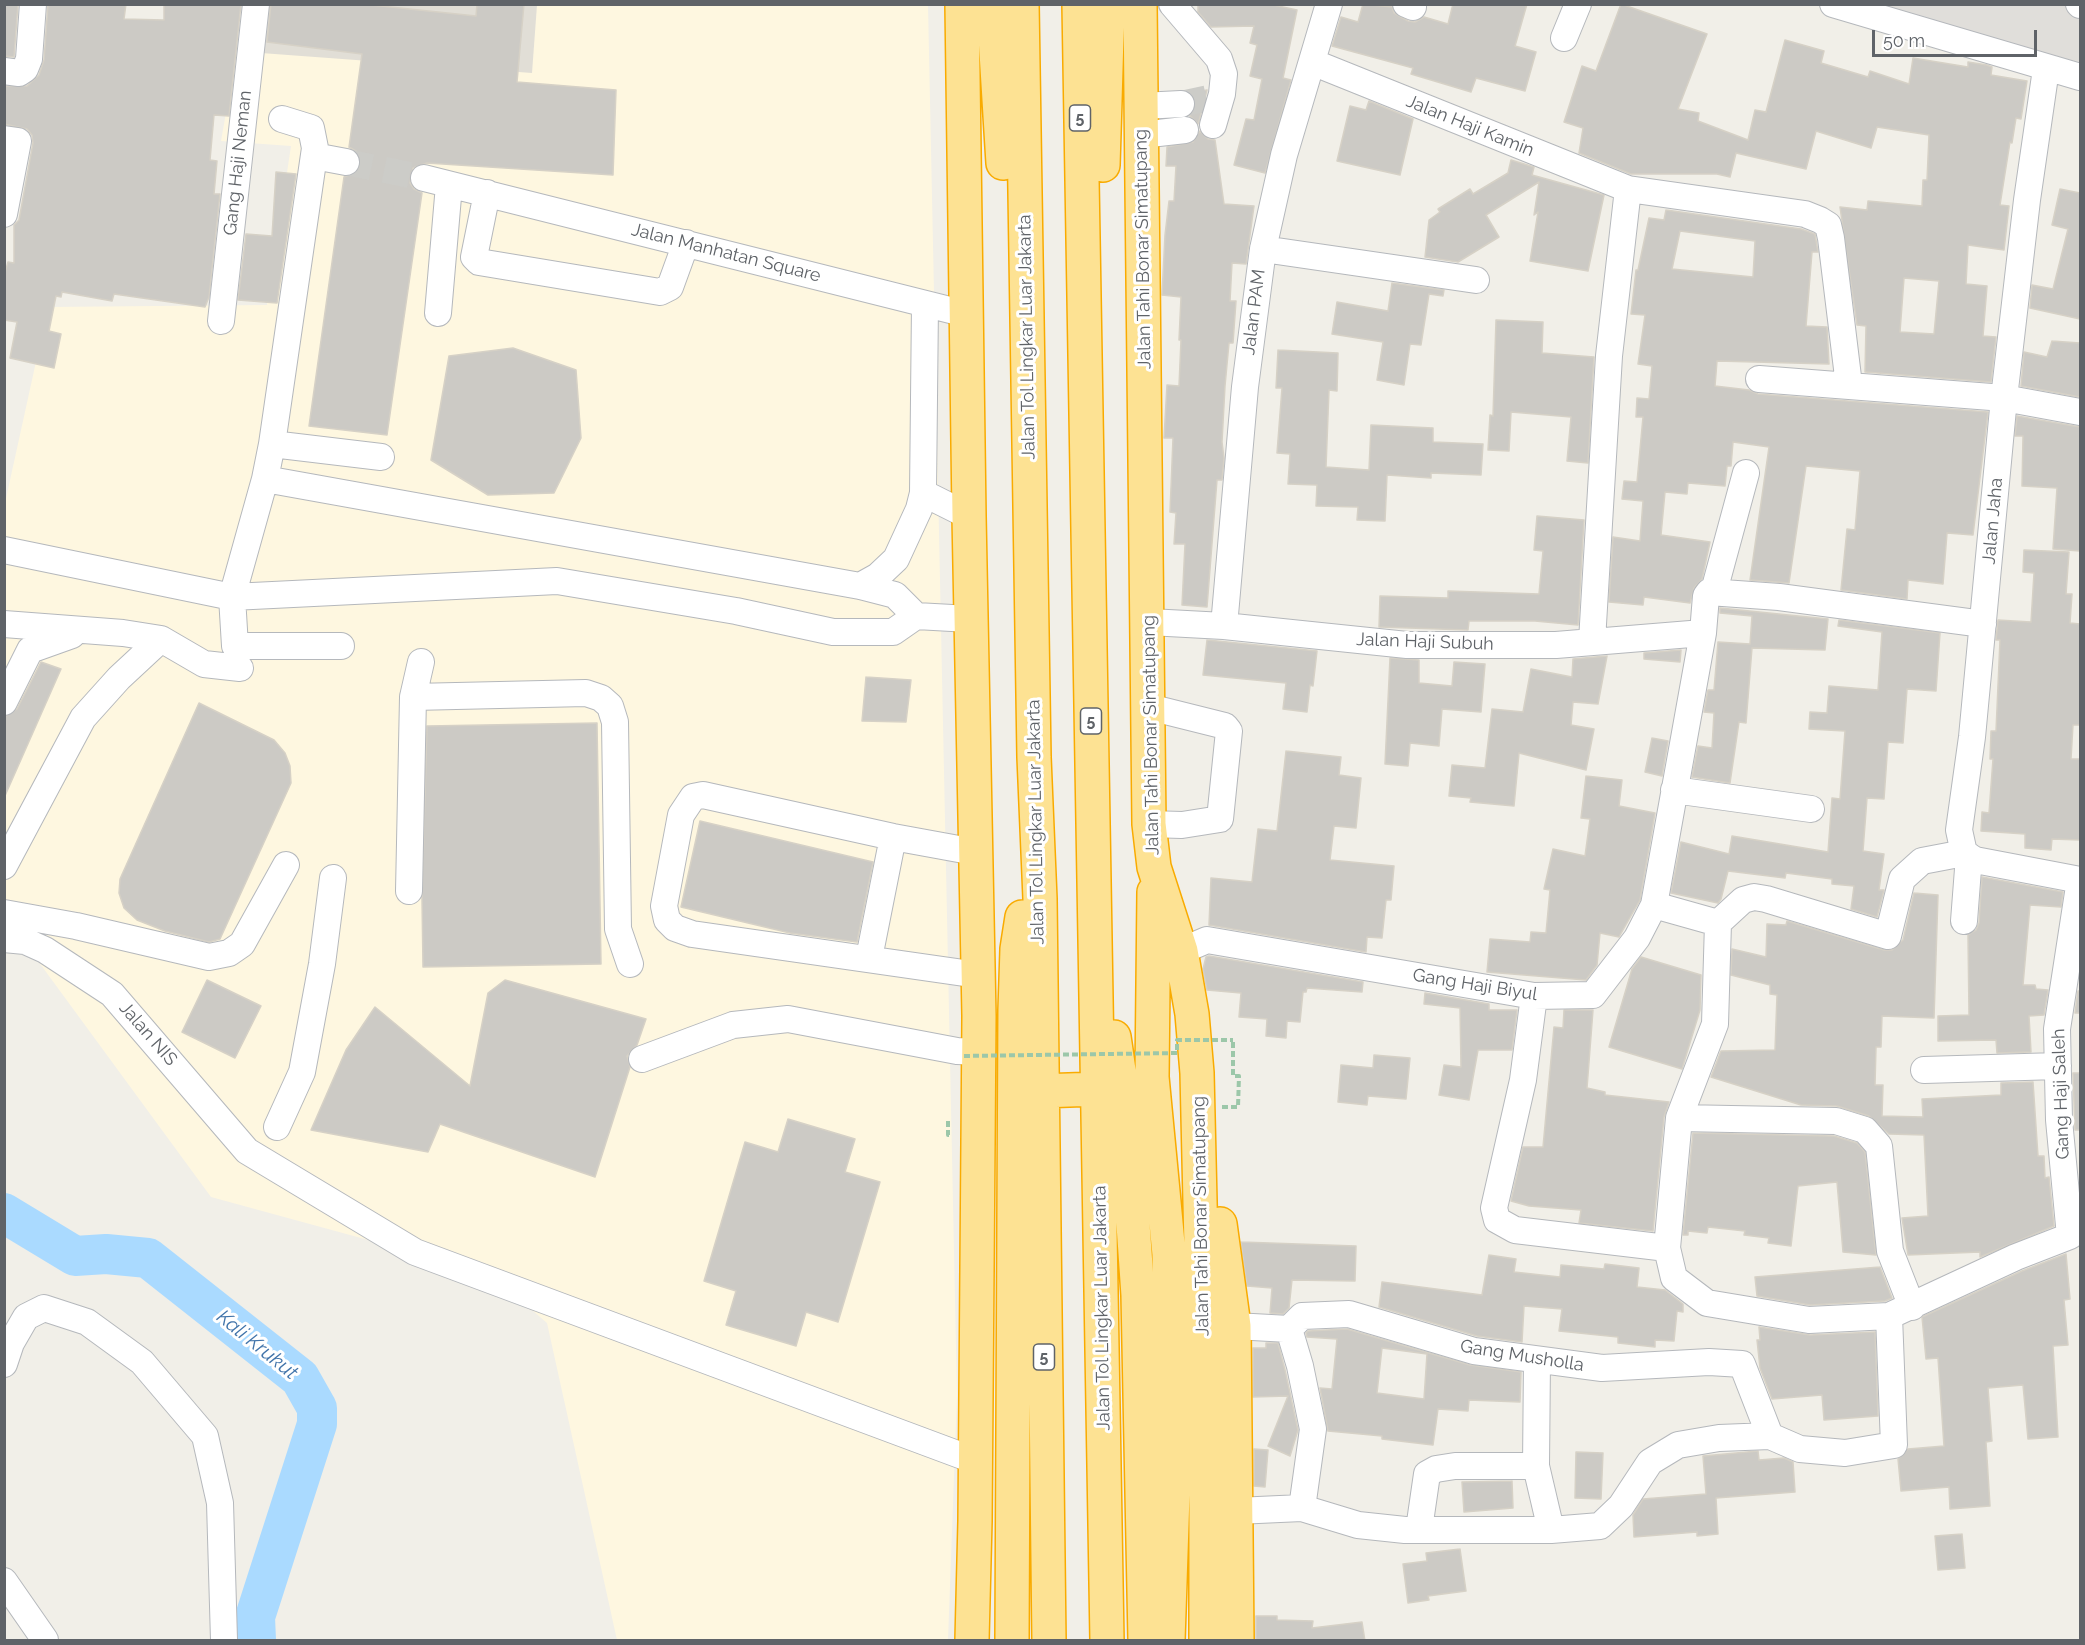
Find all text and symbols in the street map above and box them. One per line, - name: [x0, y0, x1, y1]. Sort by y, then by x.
- scale bar: [1875, 18, 2040, 56]
- text: 50 m: [1883, 30, 1925, 51]
- street label: Gang Haji Neman: [220, 89, 256, 237]
- street label: Jalan Haji Kamin: [1403, 91, 1537, 161]
- road number: 5: [1070, 105, 1090, 131]
- street label: Jalan Tahi Bonar Simatupang: [1130, 129, 1156, 369]
- street label: Jalan Tol Lingkar Luar Jakarta: [1014, 214, 1040, 460]
- street label: Jalan Manhatan Square: [629, 219, 823, 287]
- street label: Jalan PAM: [1238, 268, 1270, 356]
- street label: Jalan Jaha: [1978, 477, 2008, 565]
- street label: Jalan Tahi Bonar Simatupang: [1138, 615, 1164, 855]
- street label: Jalan Haji Subuh: [1356, 629, 1494, 655]
- street label: Jalan Tol Lingkar Luar Jakarta: [1023, 699, 1049, 945]
- road number: 5: [1080, 708, 1102, 734]
- street label: Gang Haji Biyul: [1411, 964, 1539, 1006]
- street label: Jalan NIS: [114, 998, 182, 1070]
- street label: Gang Haji Saleh: [2048, 1028, 2074, 1160]
- street label: Jalan Tahi Bonar Simatupang: [1188, 1096, 1214, 1336]
- street label: Jalan Tol Lingkar Luar Jakarta: [1089, 1185, 1115, 1431]
- water label: Kali Krukut: [212, 1305, 302, 1385]
- street label: Gang Musholla: [1459, 1336, 1585, 1376]
- road number: 5: [1034, 1344, 1054, 1370]

